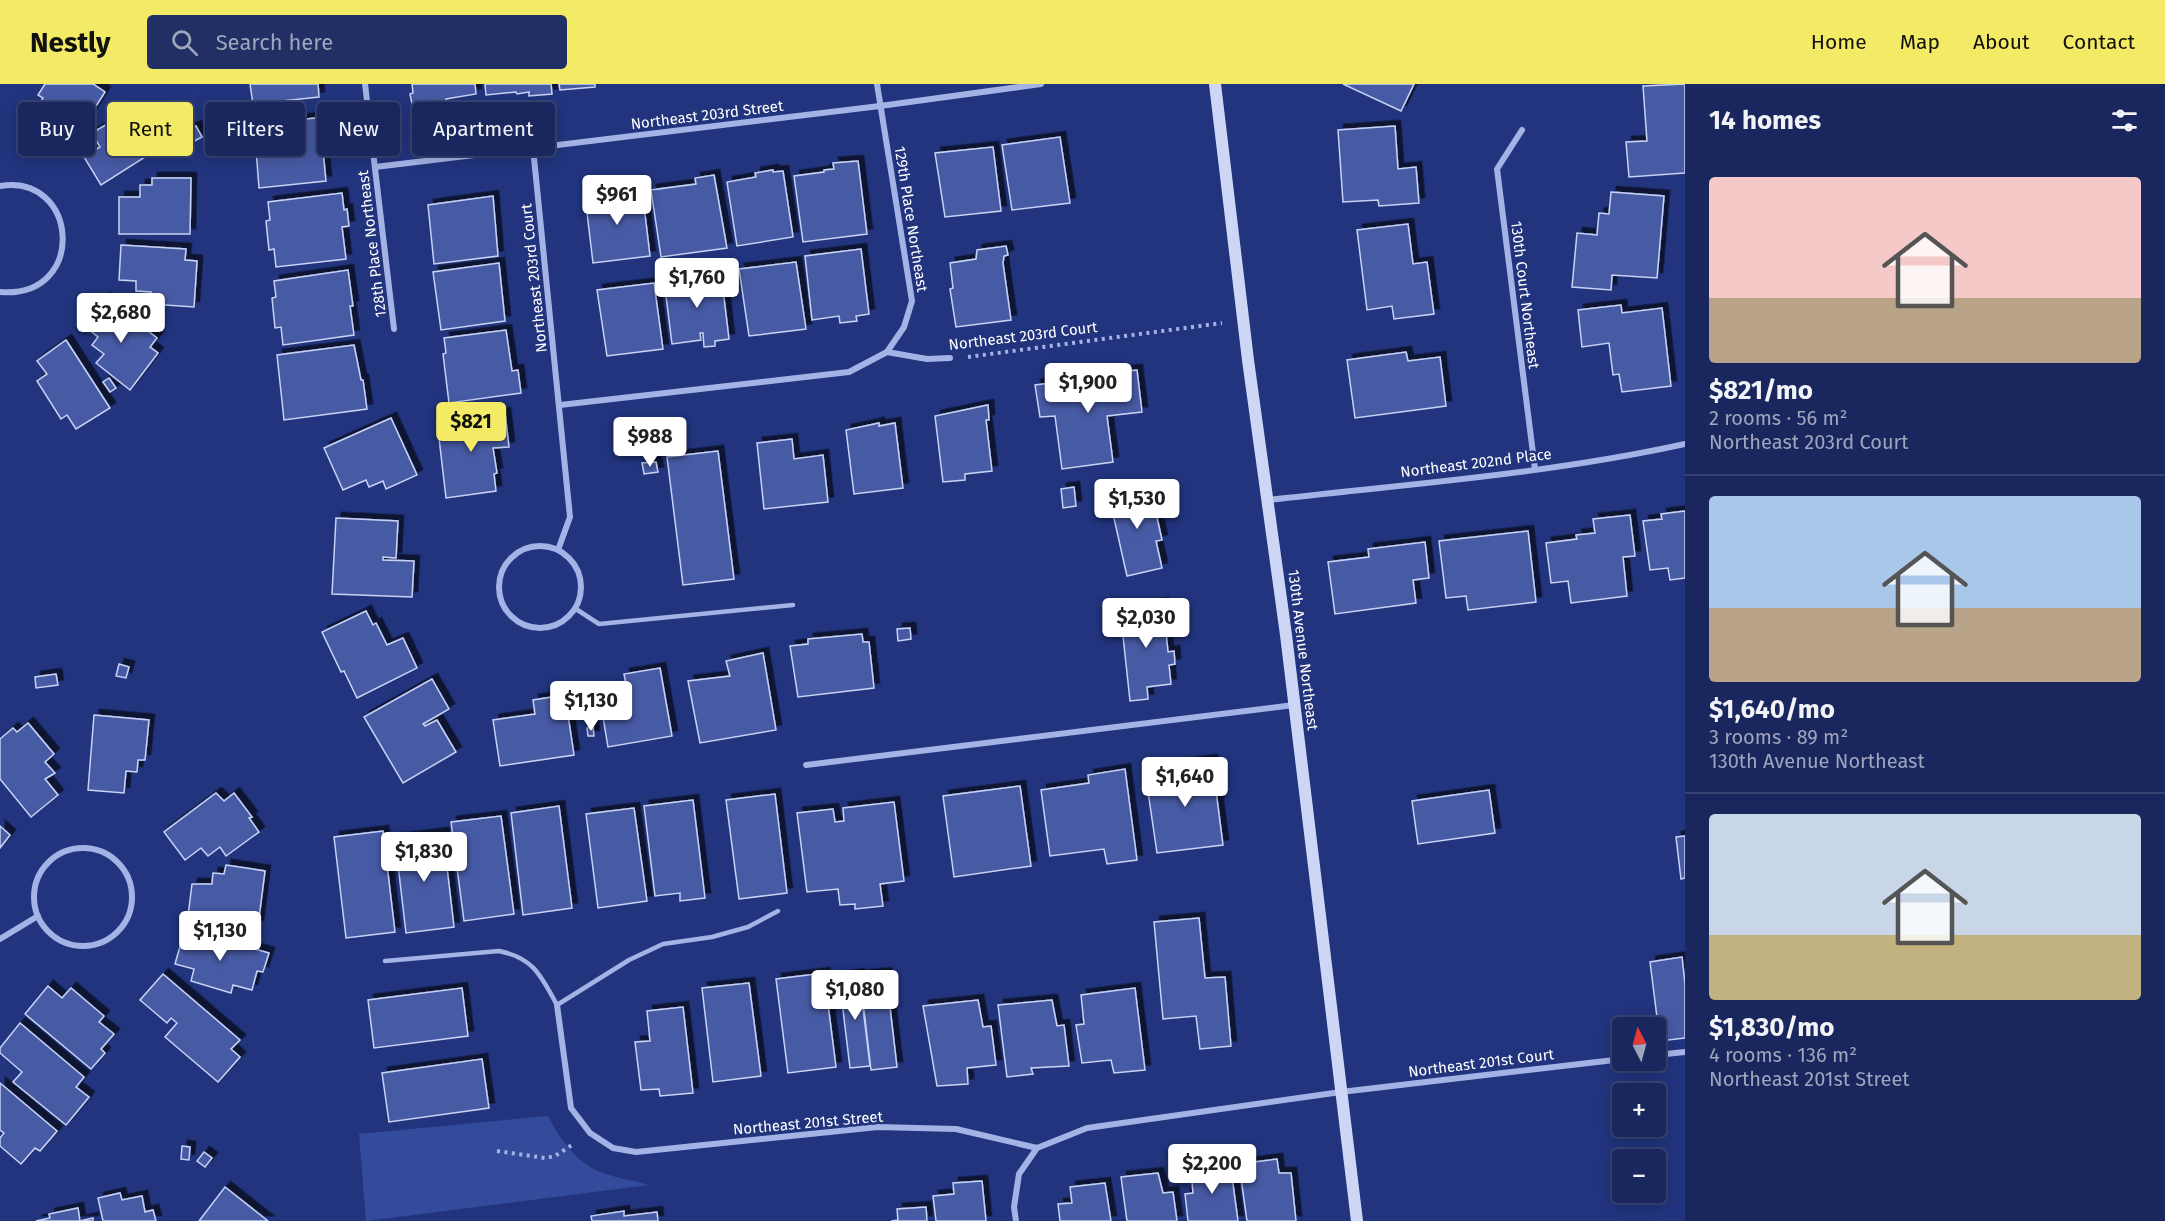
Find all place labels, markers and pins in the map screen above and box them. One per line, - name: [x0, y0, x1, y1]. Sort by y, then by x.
- pin: $961: [581, 175, 653, 226]
- pin: $1,760: [648, 258, 746, 309]
- pin: $2,680: [72, 293, 170, 344]
- pin: $1,900: [1039, 363, 1137, 414]
- pin: $821: [435, 402, 507, 453]
- pin: $988: [614, 417, 686, 468]
- pin: $1,530: [1088, 479, 1186, 530]
- pin: $2,030: [1097, 598, 1195, 649]
- pin: $1,130: [542, 681, 640, 732]
- pin: $1,640: [1136, 757, 1234, 808]
- pin: $1,830: [375, 832, 473, 883]
- pin: $1,130: [171, 911, 269, 962]
- pin: $1,080: [806, 970, 904, 1021]
- pin: $2,200: [1163, 1144, 1261, 1195]

